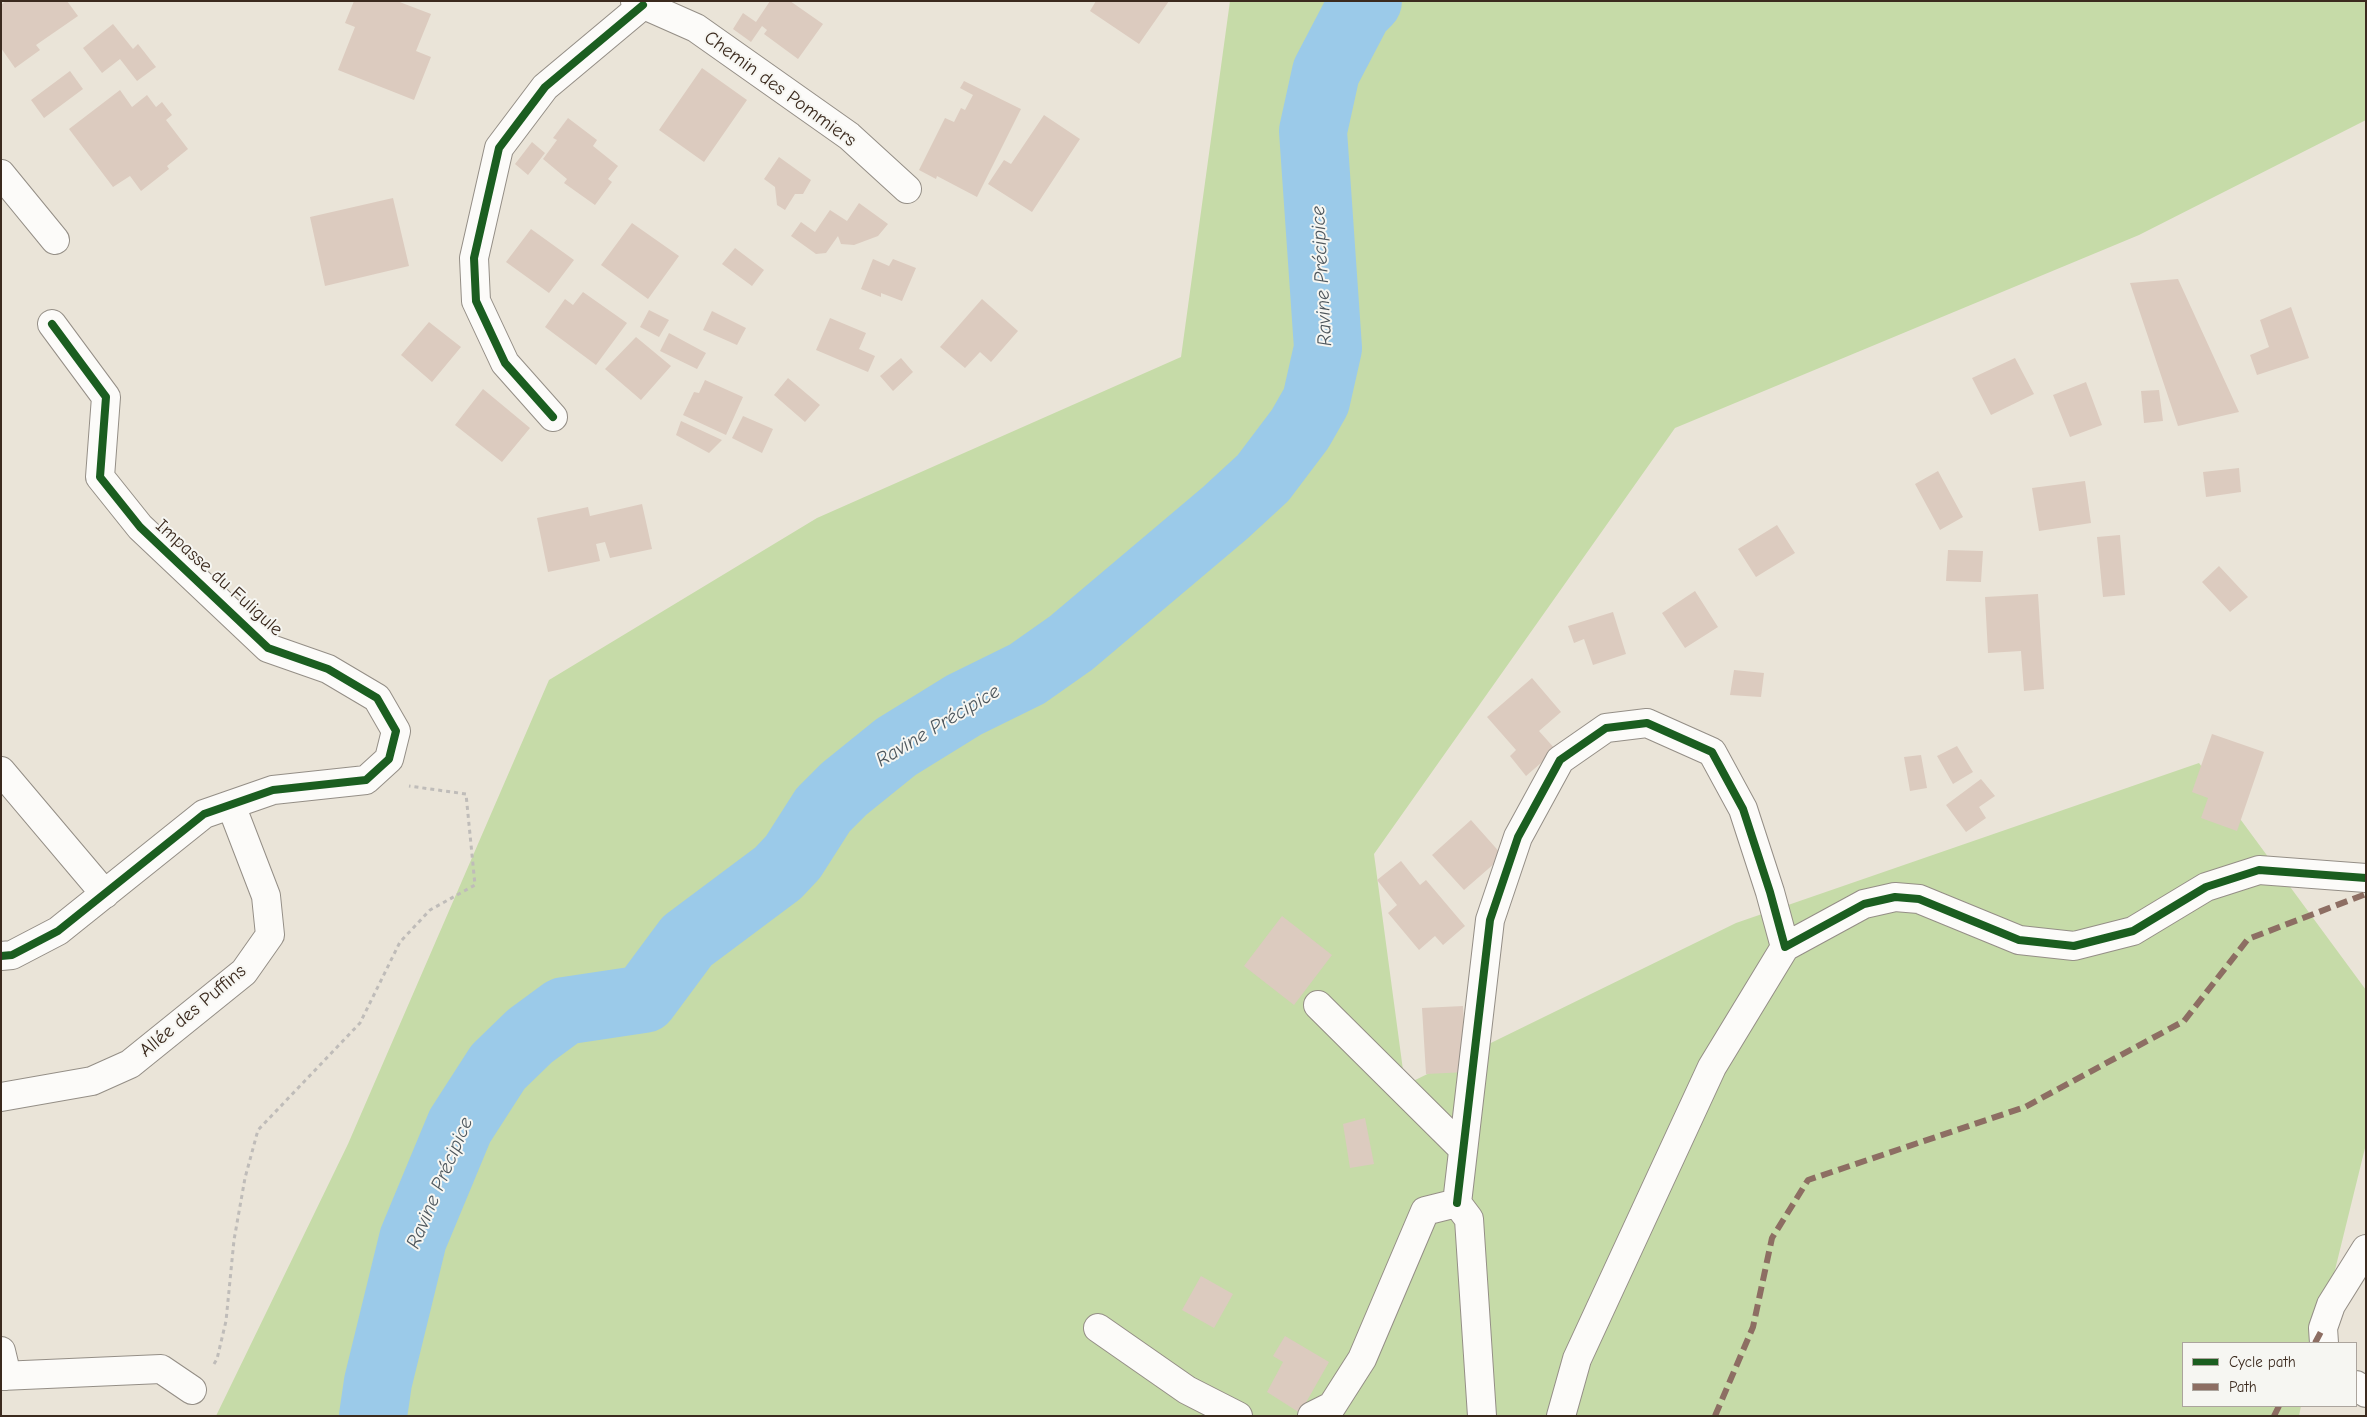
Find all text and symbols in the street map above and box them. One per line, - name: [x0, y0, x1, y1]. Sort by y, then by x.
- street label: Chemin des Pommiers: [699, 26, 861, 152]
- water label: Ravine Précipice: [1306, 205, 1338, 347]
- street label: Impasse du Fuligule: [151, 515, 287, 641]
- water label: Ravine Précipice: [872, 680, 1004, 772]
- street label: Allée des Puffins: [135, 960, 251, 1062]
- water label: Ravine Précipice: [401, 1114, 479, 1252]
- legend: [2182, 1342, 2357, 1407]
- text: Cycle path: [2229, 1353, 2296, 1371]
- text: Path: [2229, 1378, 2257, 1396]

